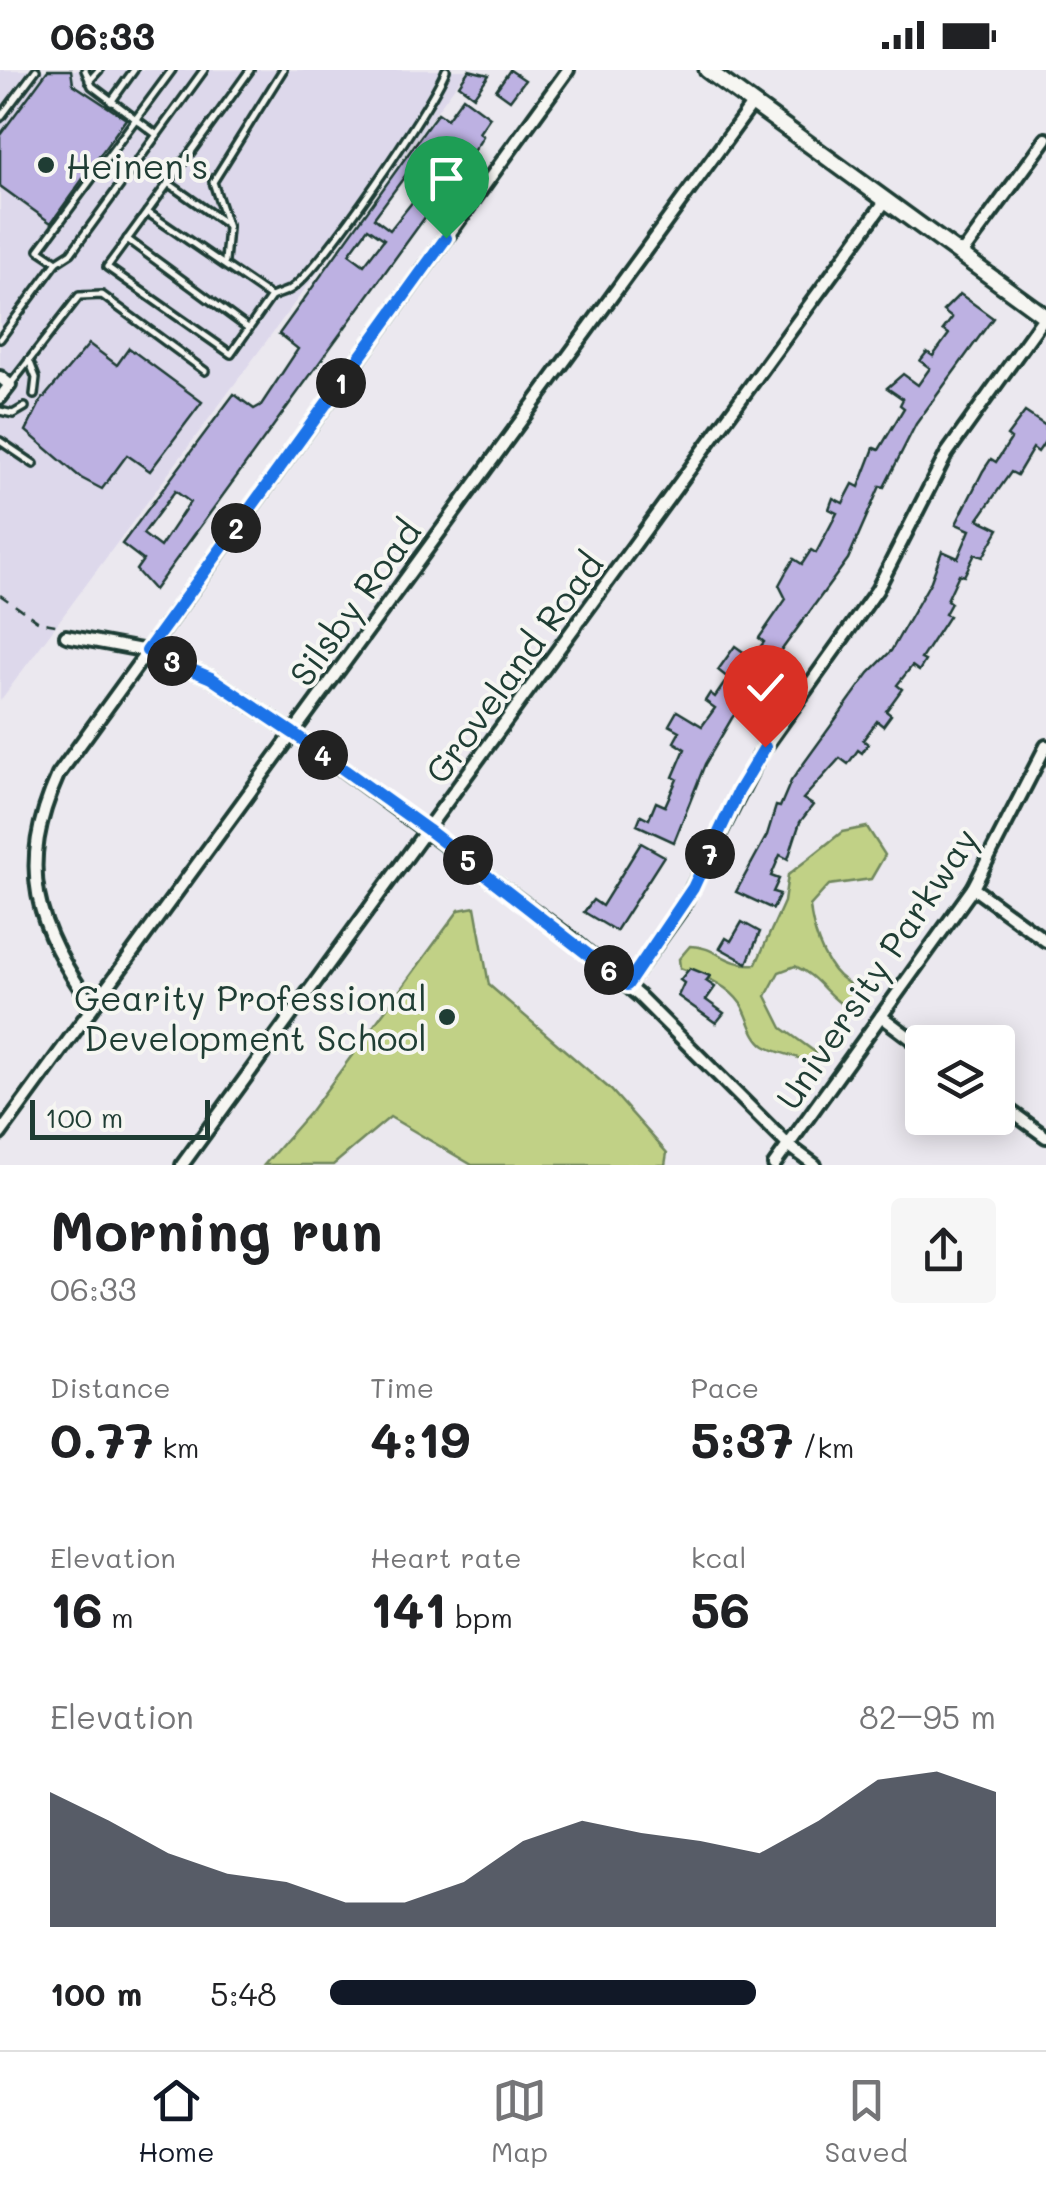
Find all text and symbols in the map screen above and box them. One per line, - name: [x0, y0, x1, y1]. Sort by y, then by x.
- text: 06:33: [50, 10, 155, 60]
- pin: [404, 136, 489, 239]
- place label: Heinen's: [66, 142, 209, 188]
- icon: arrive: [419, 151, 474, 206]
- marker: Heinen's: [35, 154, 57, 176]
- pin: 1: [316, 358, 366, 408]
- text: 1: [335, 365, 347, 401]
- pin: 2: [211, 503, 261, 553]
- text: 2: [228, 510, 244, 546]
- street label: Silsby Road: [278, 510, 430, 694]
- street label: Groveland Road: [414, 542, 612, 792]
- pin: 3: [147, 636, 197, 686]
- text: 3: [164, 643, 180, 679]
- pin: [723, 645, 808, 748]
- icon: check: [738, 660, 793, 715]
- pin: 4: [298, 730, 348, 780]
- text: 4: [314, 737, 332, 773]
- street label: University Parkway: [765, 818, 987, 1118]
- pin: 7: [685, 829, 735, 879]
- pin: 5: [443, 835, 493, 885]
- text: 7: [702, 836, 718, 872]
- text: 5: [460, 842, 476, 878]
- pin: 6: [584, 945, 634, 995]
- text: 6: [601, 952, 617, 988]
- place label: Gearity Professional Development School: [74, 974, 427, 1060]
- marker: Gearity Professional Development School: [436, 1006, 458, 1028]
- map controls: [905, 1025, 1015, 1135]
- button: layers: [905, 1025, 1015, 1135]
- scale bar: [30, 1095, 210, 1140]
- text: 100 m: [45, 1099, 123, 1135]
- text: Morning run: [50, 1193, 383, 1265]
- button: share: [891, 1198, 996, 1303]
- text: 06:33: [50, 1267, 137, 1309]
- text: Distance: [50, 1369, 171, 1405]
- text: Time: [370, 1369, 434, 1405]
- text: Pace: [691, 1369, 759, 1405]
- text: 0.77: [50, 1405, 153, 1471]
- text: 4:19: [370, 1405, 470, 1471]
- text: 5:37: [691, 1405, 794, 1471]
- text: km: [153, 1429, 199, 1465]
- text: /km: [794, 1429, 854, 1465]
- text: Elevation: [50, 1539, 176, 1575]
- text: Heart rate: [370, 1539, 522, 1575]
- text: kcal: [691, 1539, 746, 1575]
- text: 16: [50, 1575, 102, 1641]
- text: 141: [370, 1575, 446, 1641]
- text: 56: [691, 1575, 750, 1641]
- text: m: [102, 1599, 134, 1635]
- text: bpm: [446, 1599, 513, 1635]
- text: Elevation: [50, 1695, 194, 1737]
- text: 82–95 m: [859, 1695, 996, 1737]
- text: 100 m: [50, 1972, 142, 2014]
- text: 5:48: [210, 1972, 277, 2014]
- tab: Home: [138, 2073, 214, 2169]
- tab: Map: [491, 2073, 548, 2169]
- tab: Saved: [825, 2073, 908, 2169]

